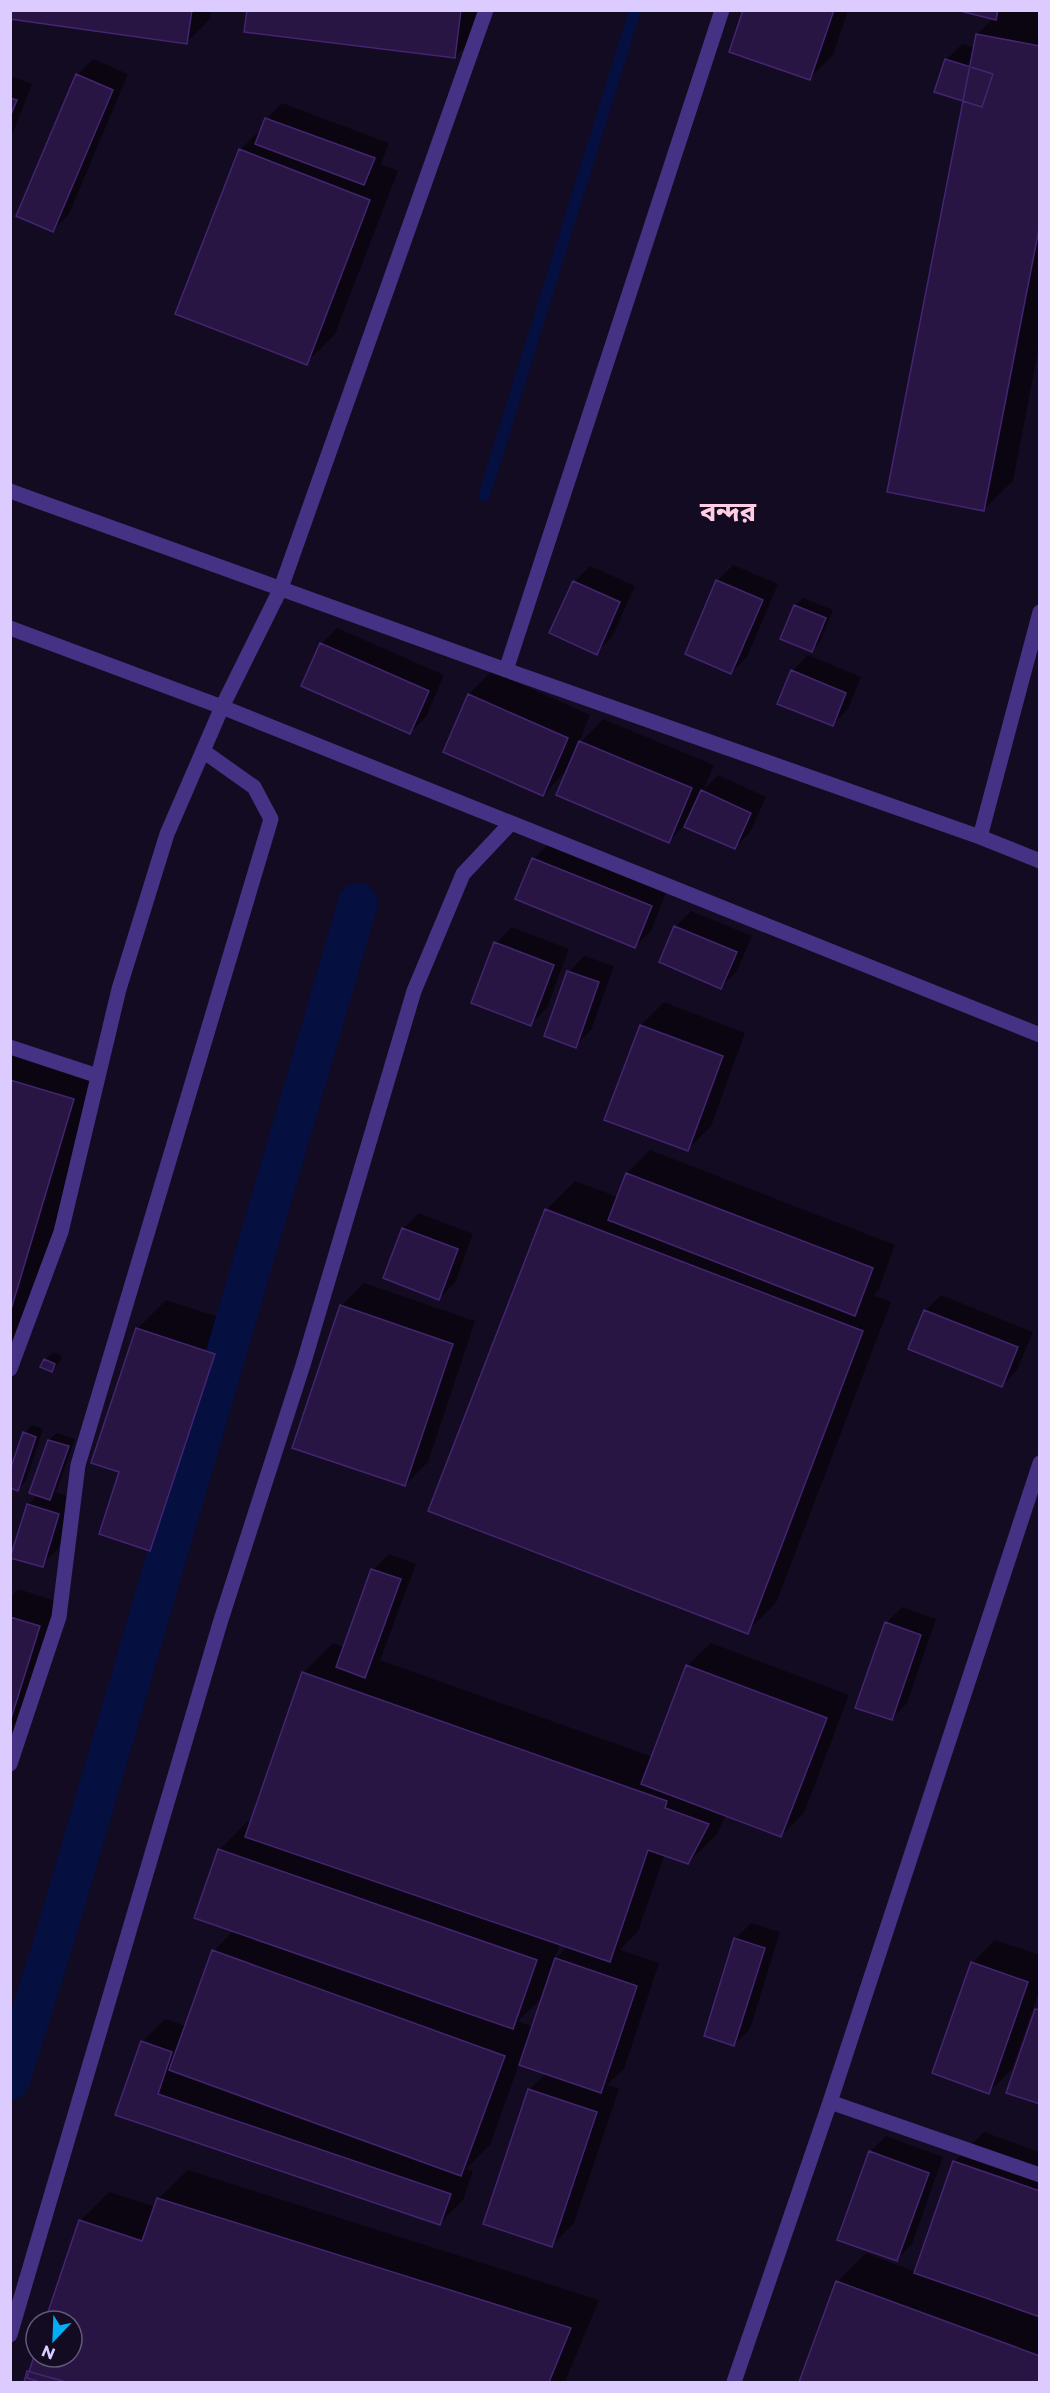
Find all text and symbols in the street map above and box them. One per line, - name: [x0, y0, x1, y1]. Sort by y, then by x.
- district label: বন্দর: [699, 495, 757, 528]
- north arrow: [24, 2309, 84, 2369]
- text: N: [39, 2341, 58, 2364]

